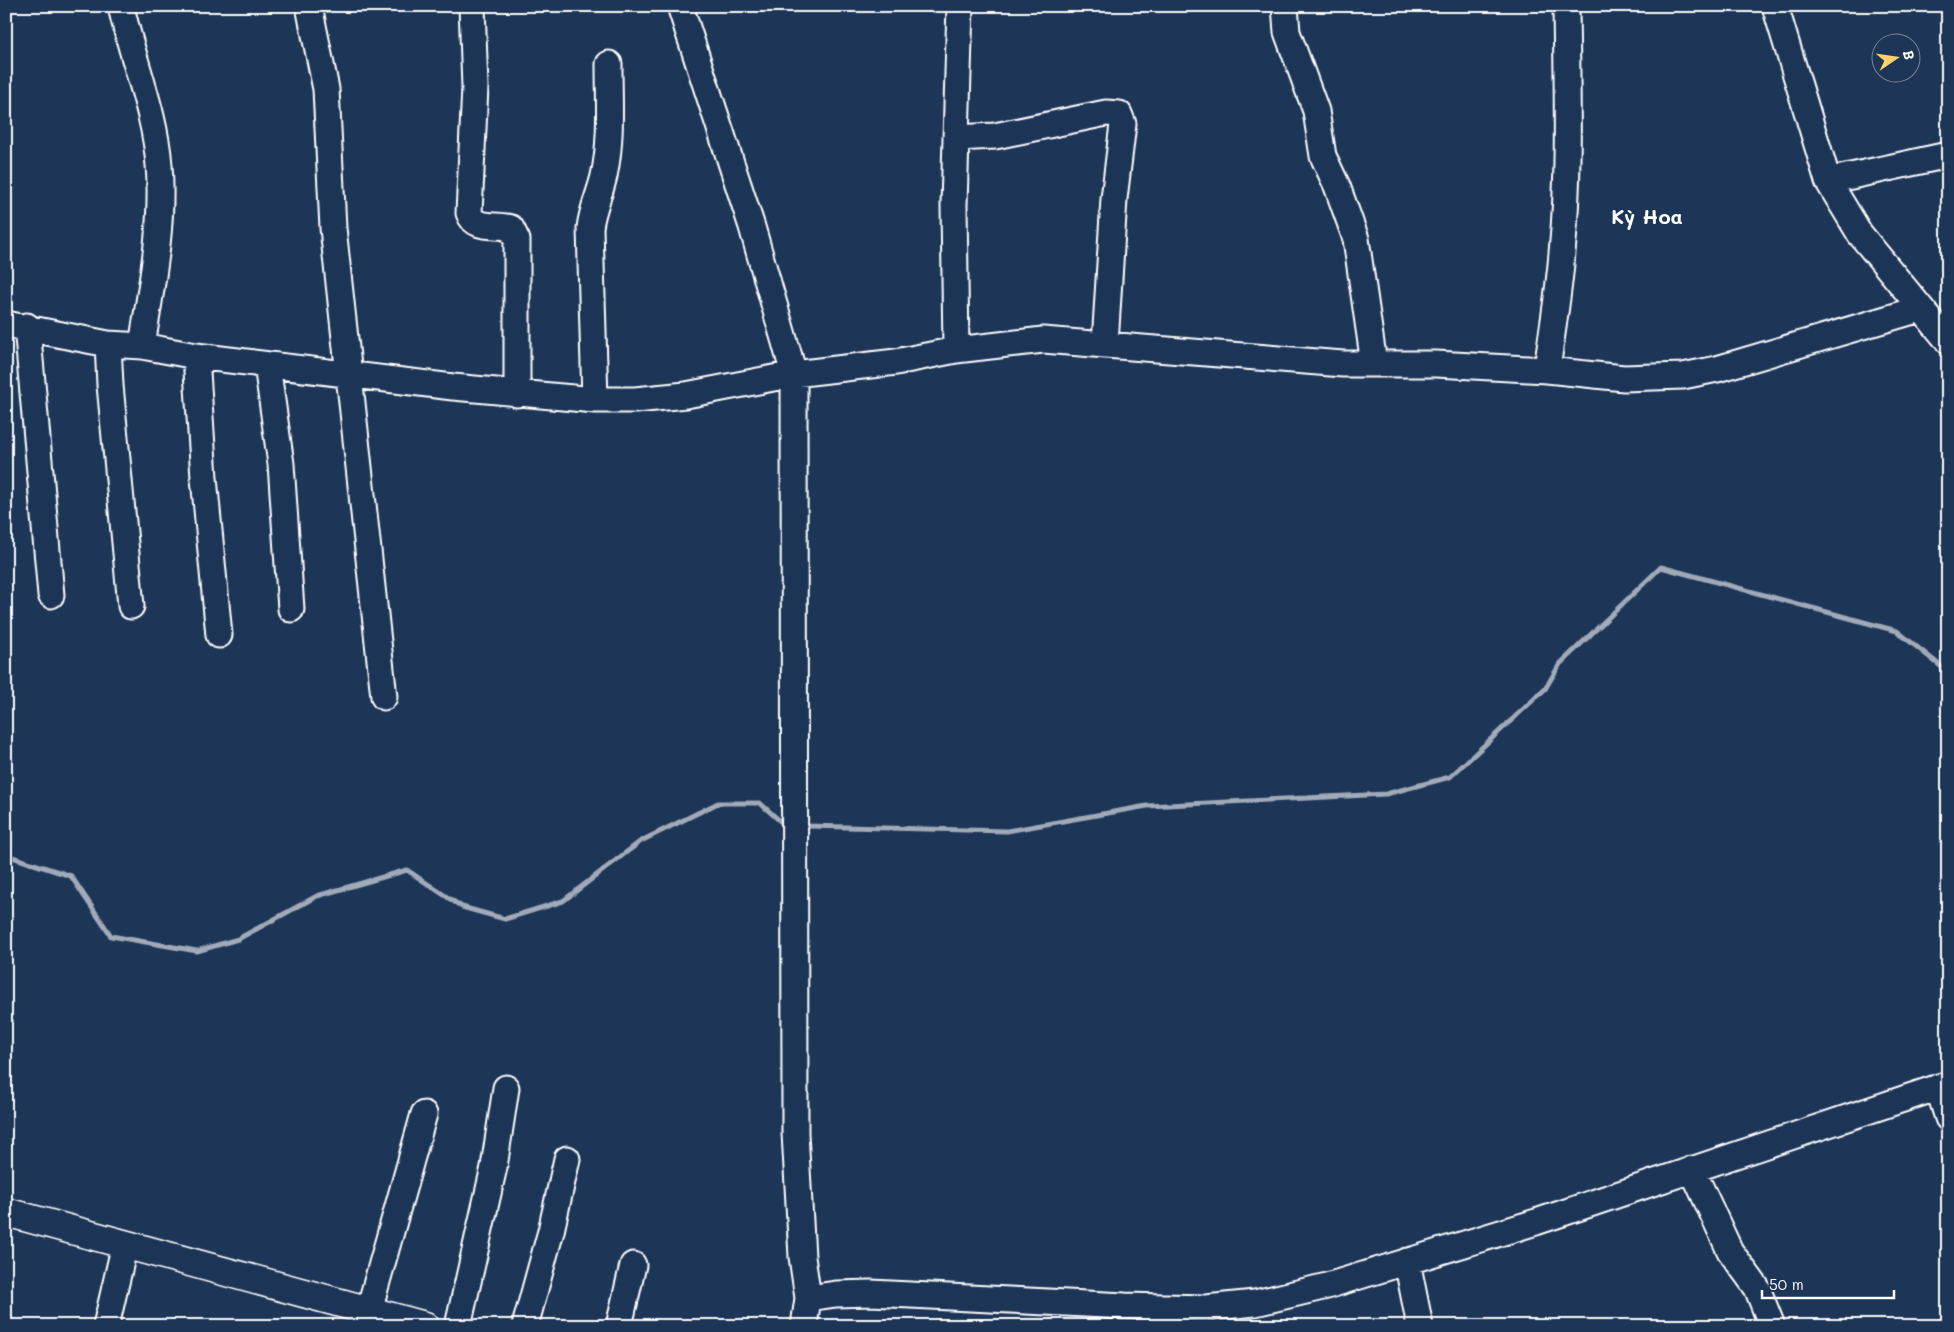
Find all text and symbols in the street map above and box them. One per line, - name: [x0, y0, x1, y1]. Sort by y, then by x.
- north arrow: [1872, 32, 1922, 82]
- text: B: [1899, 48, 1919, 62]
- district label: Kỳ Hoa: [1611, 203, 1683, 230]
- scale bar: [1762, 1267, 1894, 1299]
- text: 50 m: [1769, 1274, 1804, 1294]

